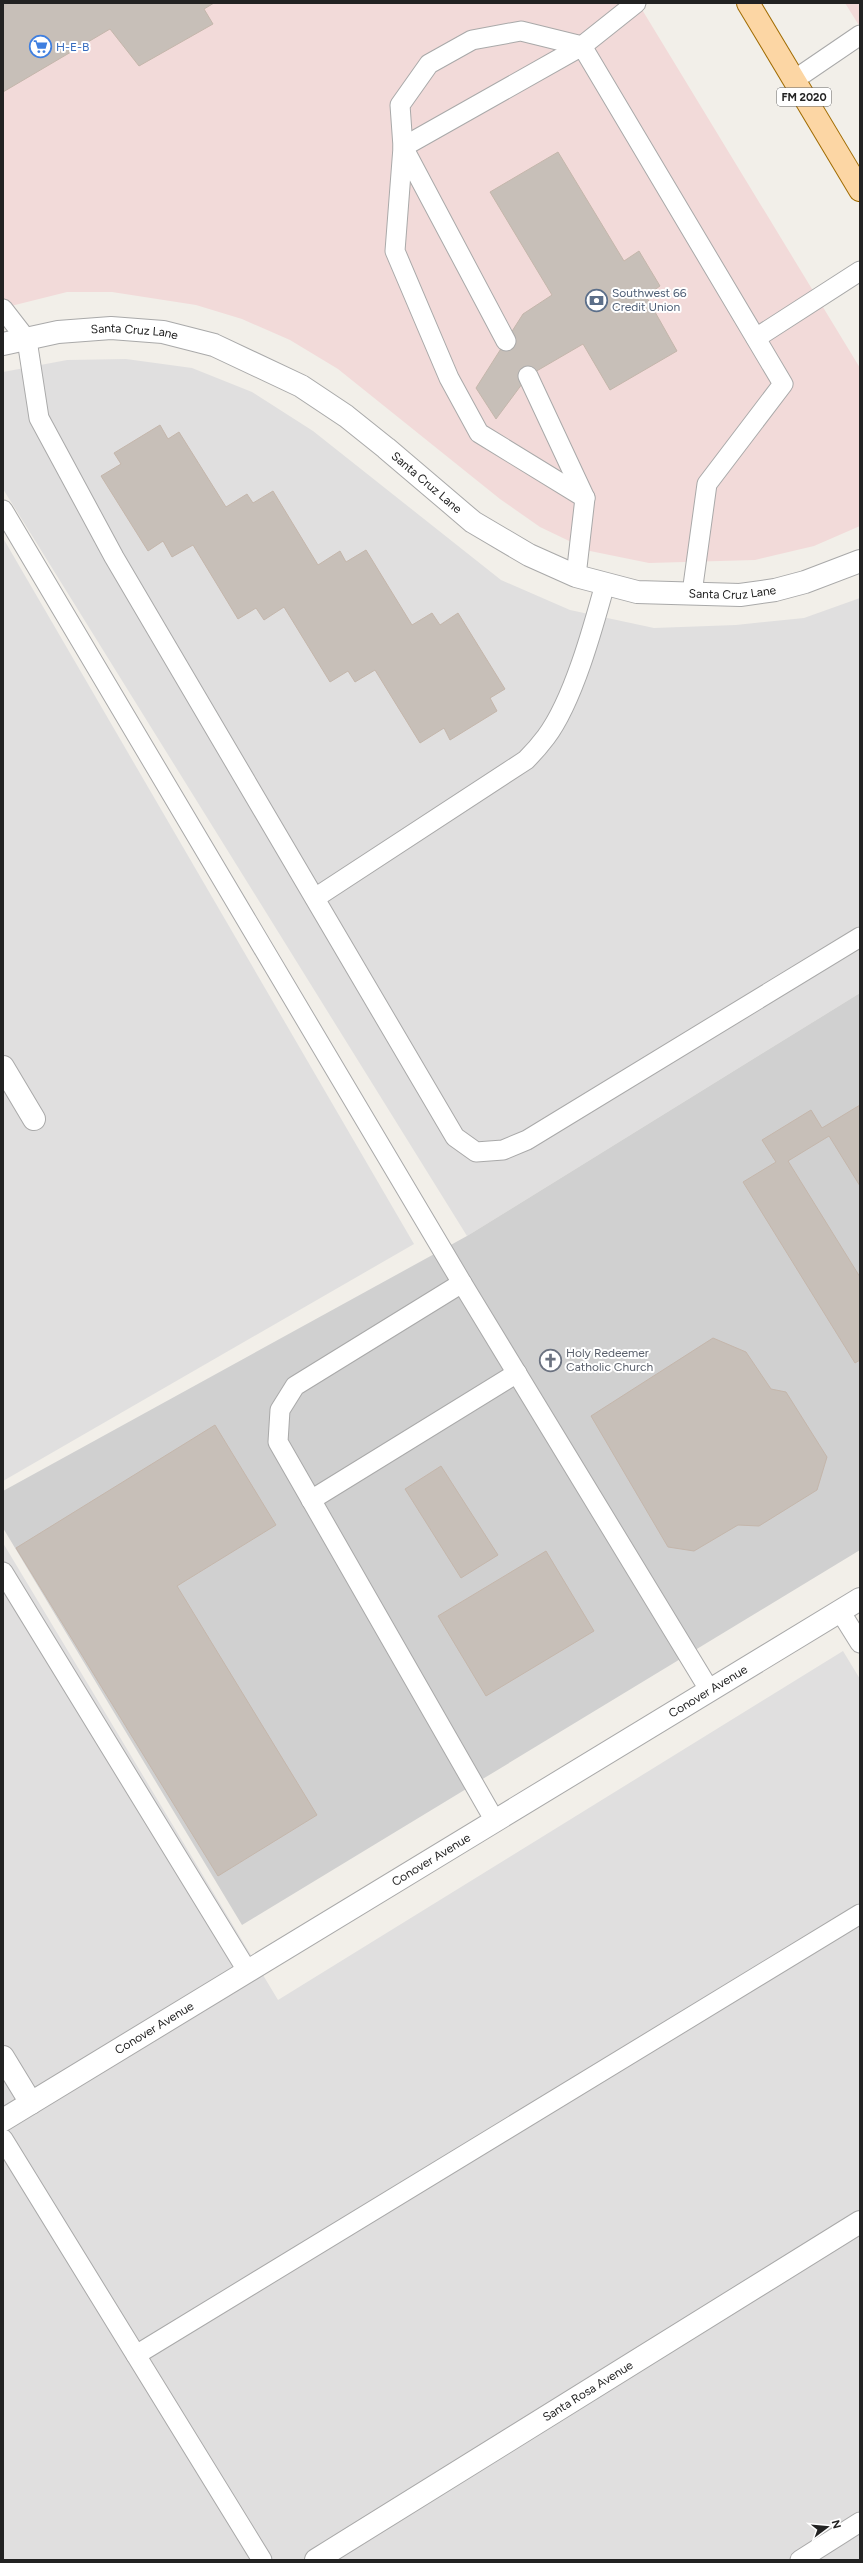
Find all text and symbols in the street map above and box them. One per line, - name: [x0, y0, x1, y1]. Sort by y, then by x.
- supermarket icon: H-E-B: [28, 34, 54, 60]
- place label: H-E-B: [56, 40, 89, 54]
- road number: FM 2020: [777, 88, 831, 106]
- place label: Southwest 66 Credit Union: [612, 286, 687, 314]
- bank icon: Southwest 66 Credit Union: [583, 287, 609, 313]
- street label: Santa Cruz Lane: [90, 321, 180, 343]
- street label: Santa Cruz Lane: [389, 449, 465, 517]
- street label: Santa Cruz Lane: [688, 583, 777, 602]
- place label: Holy Redeemer Catholic Church: [566, 1346, 653, 1374]
- church icon: Holy Redeemer Catholic Church: [537, 1347, 563, 1373]
- street label: Conover Avenue: [666, 1662, 750, 1721]
- street label: Conover Avenue: [389, 1830, 473, 1889]
- street label: Conover Avenue: [112, 1999, 196, 2057]
- street label: Santa Rosa Avenue: [540, 2358, 636, 2424]
- north arrow: [807, 2507, 847, 2547]
- text: N: [829, 2518, 844, 2530]

